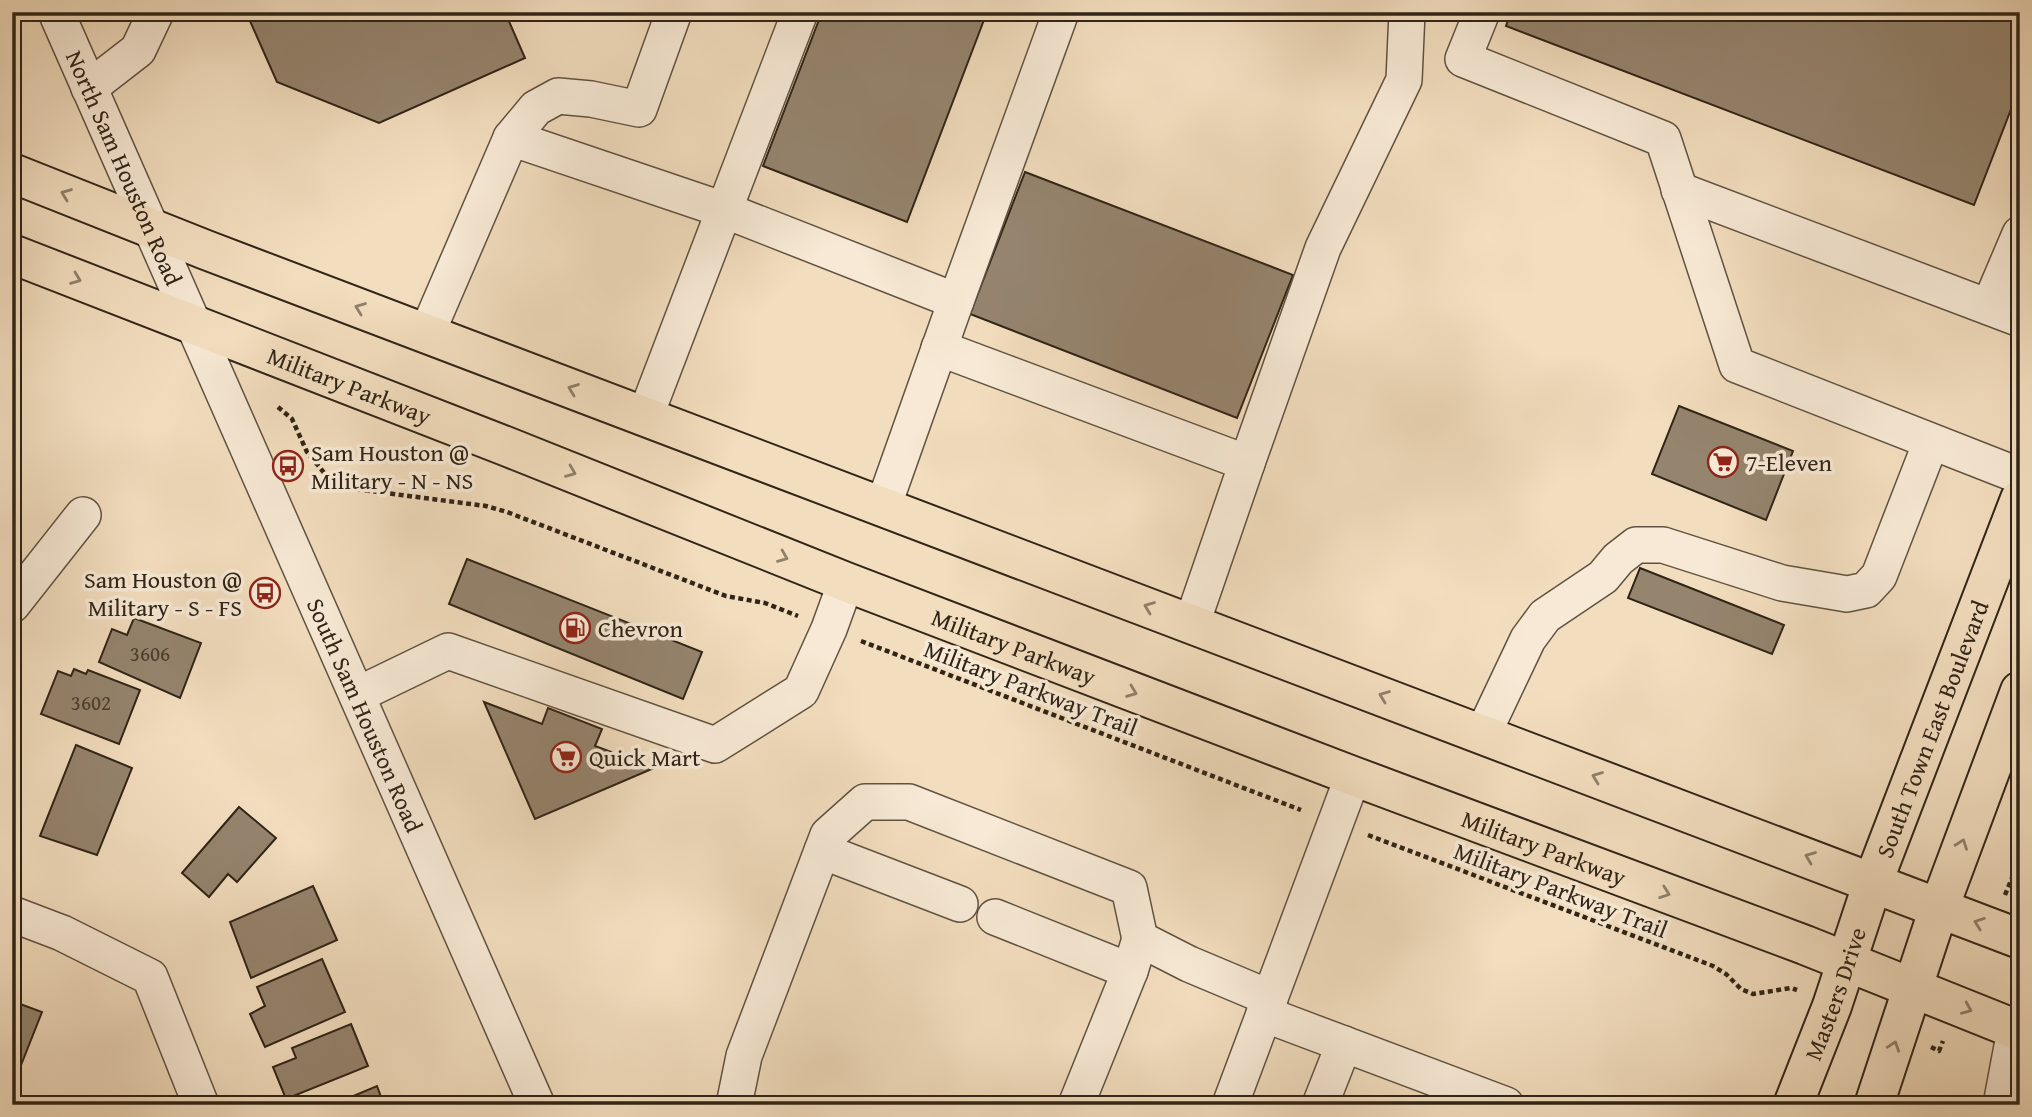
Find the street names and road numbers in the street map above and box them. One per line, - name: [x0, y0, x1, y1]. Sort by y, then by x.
- street label: North Sam Houston Road: [57, 45, 192, 291]
- street label: Military Parkway: [262, 338, 436, 433]
- street label: South Sam Houston Road: [298, 592, 432, 838]
- street label: South Town East Boulevard: [1866, 595, 1997, 863]
- street label: Military Parkway: [927, 599, 1101, 694]
- street label: Military Parkway Trail: [919, 631, 1143, 745]
- street label: Military Parkway: [1457, 801, 1631, 894]
- street label: Military Parkway Trail: [1449, 833, 1673, 947]
- street label: Masters Drive: [1795, 923, 1874, 1065]

